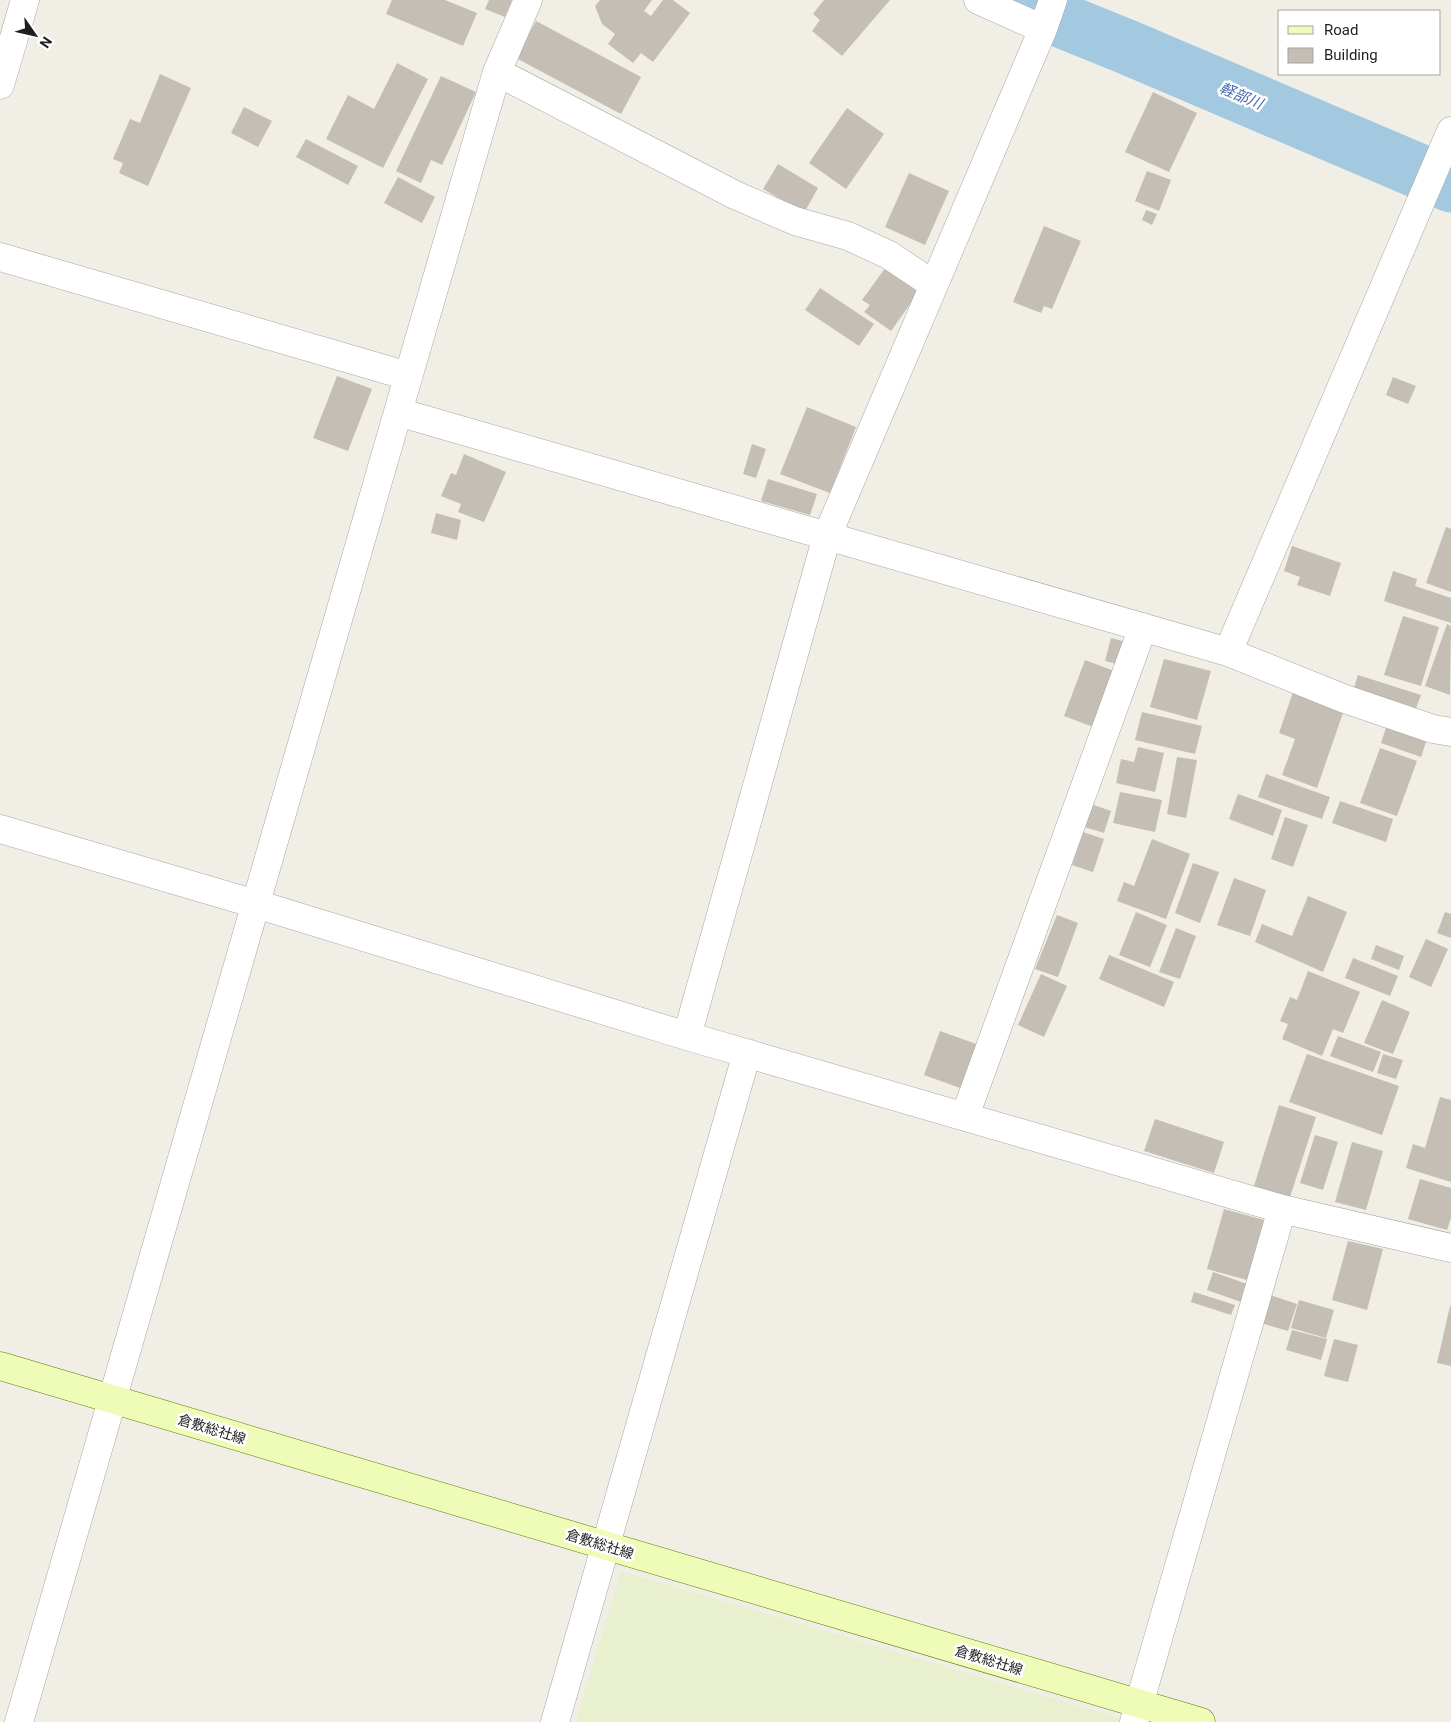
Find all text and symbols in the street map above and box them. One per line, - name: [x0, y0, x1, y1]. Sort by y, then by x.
- north arrow: [10, 10, 60, 60]
- legend: [1278, 10, 1441, 75]
- text: Road: [1324, 21, 1358, 39]
- text: N: [36, 34, 55, 51]
- text: Building: [1324, 46, 1378, 64]
- water label: 軽部川: [1217, 79, 1267, 114]
- street label: 倉敷総社線: [176, 1411, 248, 1447]
- street label: 倉敷総社線: [564, 1526, 636, 1562]
- street label: 倉敷総社線: [953, 1642, 1025, 1678]

